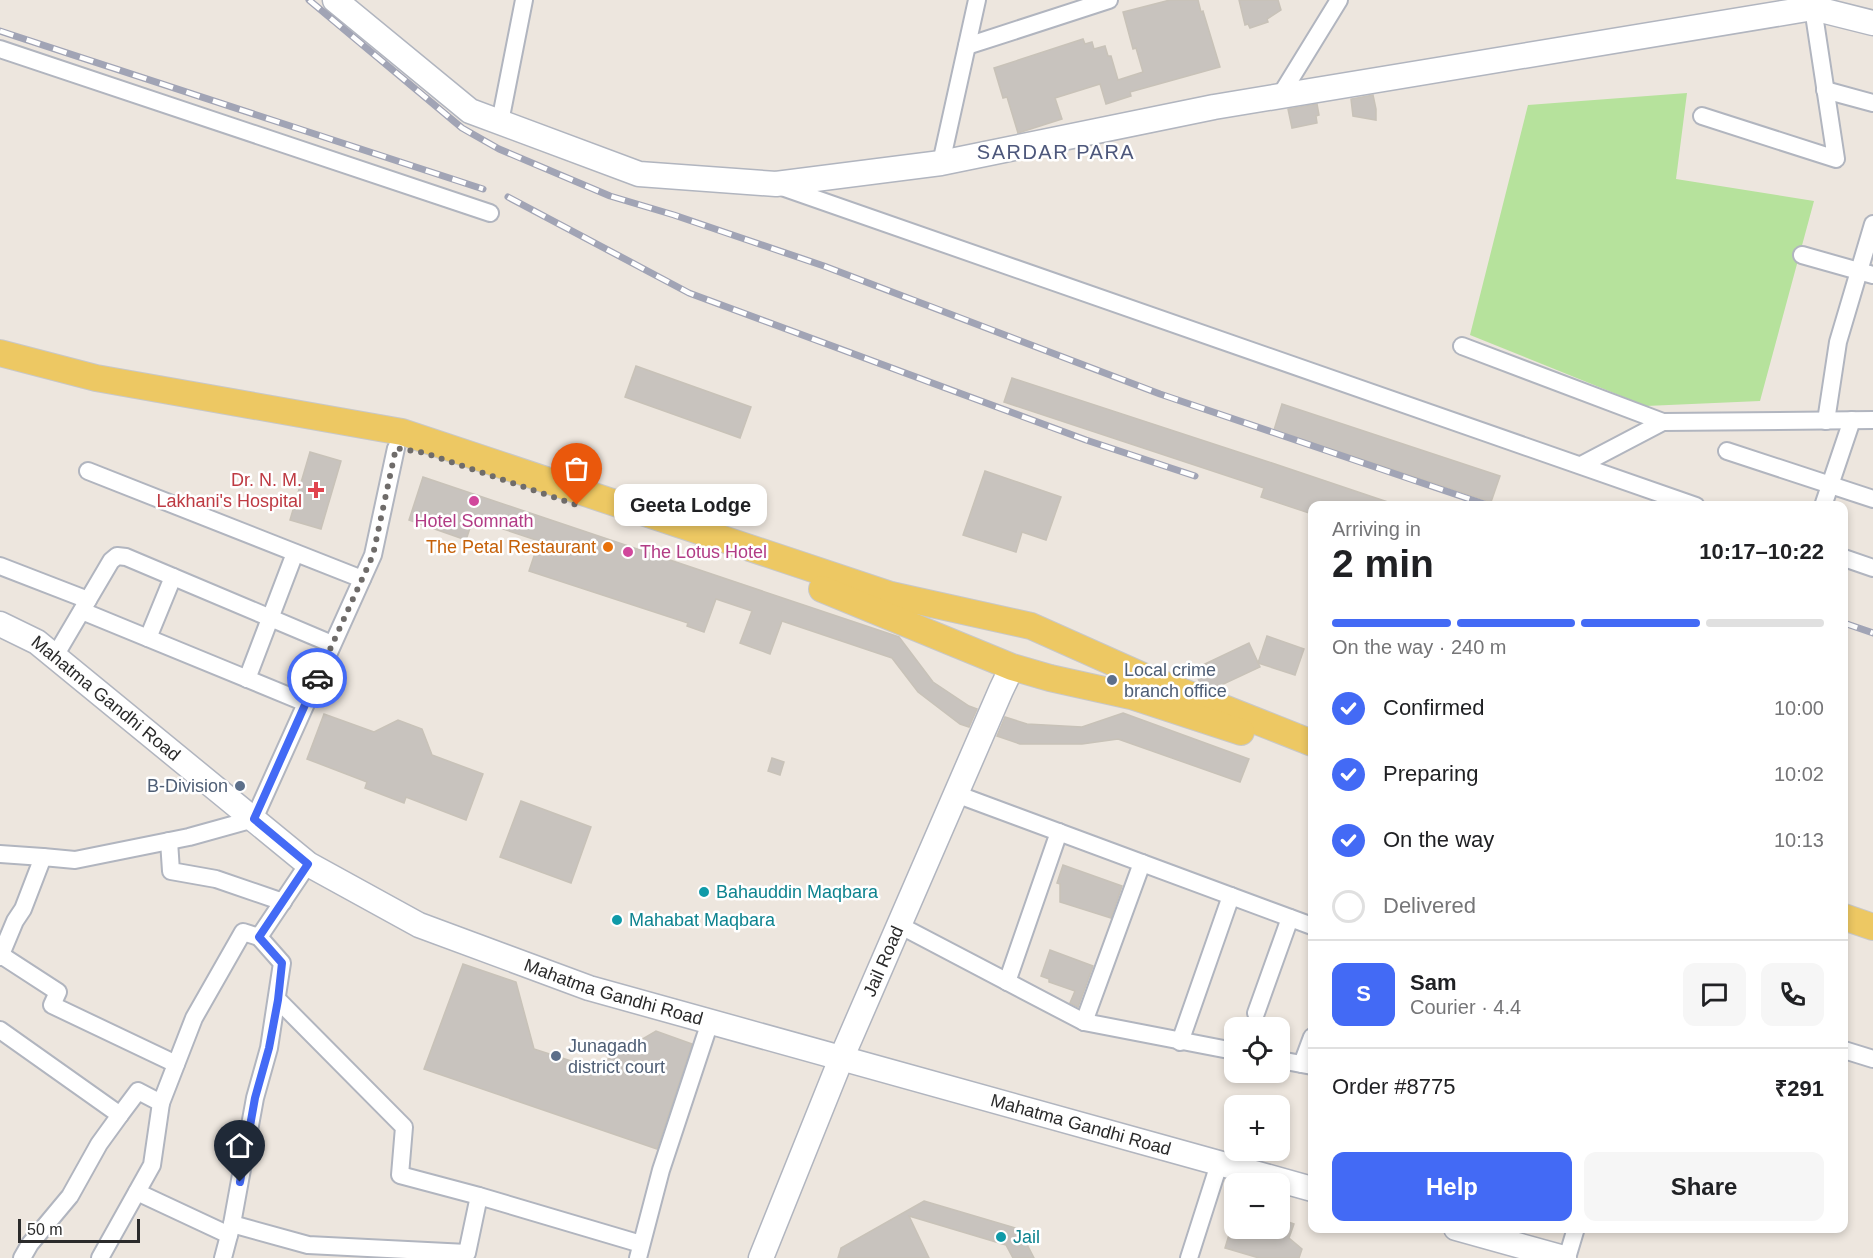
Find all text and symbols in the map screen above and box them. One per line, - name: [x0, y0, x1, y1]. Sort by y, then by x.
- district label: SARDAR PARA: [977, 141, 1135, 163]
- pin: [551, 443, 602, 505]
- icon: bag: [560, 452, 593, 485]
- place label: Dr. N. M. Lakhani's Hospital: [156, 470, 302, 511]
- marker: Dr. N. M. Lakhani's Hospital: [307, 481, 325, 499]
- callout: Geeta Lodge: [613, 484, 766, 526]
- marker: Hotel Somnath: [467, 494, 481, 508]
- text: Geeta Lodge: [630, 494, 751, 516]
- place label: Hotel Somnath: [414, 511, 534, 531]
- text: Arriving in: [1332, 518, 1421, 540]
- place label: The Petal Restaurant: [426, 537, 596, 557]
- text: 10:17–10:22: [1699, 539, 1824, 564]
- marker: The Petal Restaurant: [601, 540, 615, 554]
- place label: The Lotus Hotel: [640, 542, 767, 562]
- text: 2 min: [1332, 542, 1434, 585]
- marker: The Lotus Hotel: [621, 545, 635, 559]
- street label: Mahatma Gandhi Road: [27, 632, 184, 765]
- text: On the way · 240 m: [1332, 636, 1507, 658]
- courier: [287, 648, 347, 708]
- place label: Local crime branch office: [1124, 660, 1227, 701]
- icon: car: [301, 662, 334, 695]
- marker: Local crime branch office: [1105, 673, 1119, 687]
- icon: check: [1332, 692, 1365, 725]
- text: Confirmed: [1383, 695, 1484, 720]
- text: 10:00: [1774, 697, 1824, 719]
- icon: check: [1332, 758, 1365, 791]
- text: Preparing: [1383, 761, 1478, 786]
- text: 10:02: [1774, 763, 1824, 785]
- place label: B-Division: [147, 776, 228, 796]
- marker: B-Division: [233, 779, 247, 793]
- icon: check: [1332, 824, 1365, 857]
- text: On the way: [1383, 827, 1494, 852]
- text: 10:13: [1774, 829, 1824, 851]
- place label: Bahauddin Maqbara: [716, 882, 879, 902]
- marker: Bahauddin Maqbara: [697, 885, 711, 899]
- text: Delivered: [1383, 893, 1476, 918]
- place label: Mahabat Maqbara: [629, 910, 776, 930]
- marker: Mahabat Maqbara: [610, 913, 624, 927]
- street label: Jail Road: [859, 923, 907, 1000]
- street label: Mahatma Gandhi Road: [521, 955, 705, 1029]
- button: chat: [1683, 963, 1746, 1026]
- button: phone: [1761, 963, 1824, 1026]
- text: Sam: [1410, 970, 1456, 995]
- text: S: [1356, 981, 1371, 1006]
- text: Courier · 4.4: [1410, 996, 1521, 1018]
- map controls: [1224, 1017, 1290, 1239]
- button: locate: [1224, 1017, 1290, 1083]
- place label: Junagadh district court: [568, 1036, 665, 1077]
- marker: Junagadh district court: [549, 1049, 563, 1063]
- text: Order #8775: [1332, 1074, 1456, 1099]
- text: ₹291: [1775, 1076, 1824, 1101]
- street label: Mahatma Gandhi Road: [989, 1090, 1173, 1159]
- button: +: [1224, 1095, 1290, 1161]
- pin: [214, 1120, 265, 1182]
- icon: home: [223, 1129, 256, 1162]
- button: Help: [1332, 1152, 1572, 1221]
- button: Share: [1584, 1152, 1824, 1221]
- button: −: [1224, 1173, 1290, 1239]
- scale bar: [18, 1216, 140, 1244]
- text: 50 m: [27, 1221, 63, 1238]
- place label: Jail: [1013, 1227, 1040, 1247]
- marker: Jail: [994, 1230, 1008, 1244]

